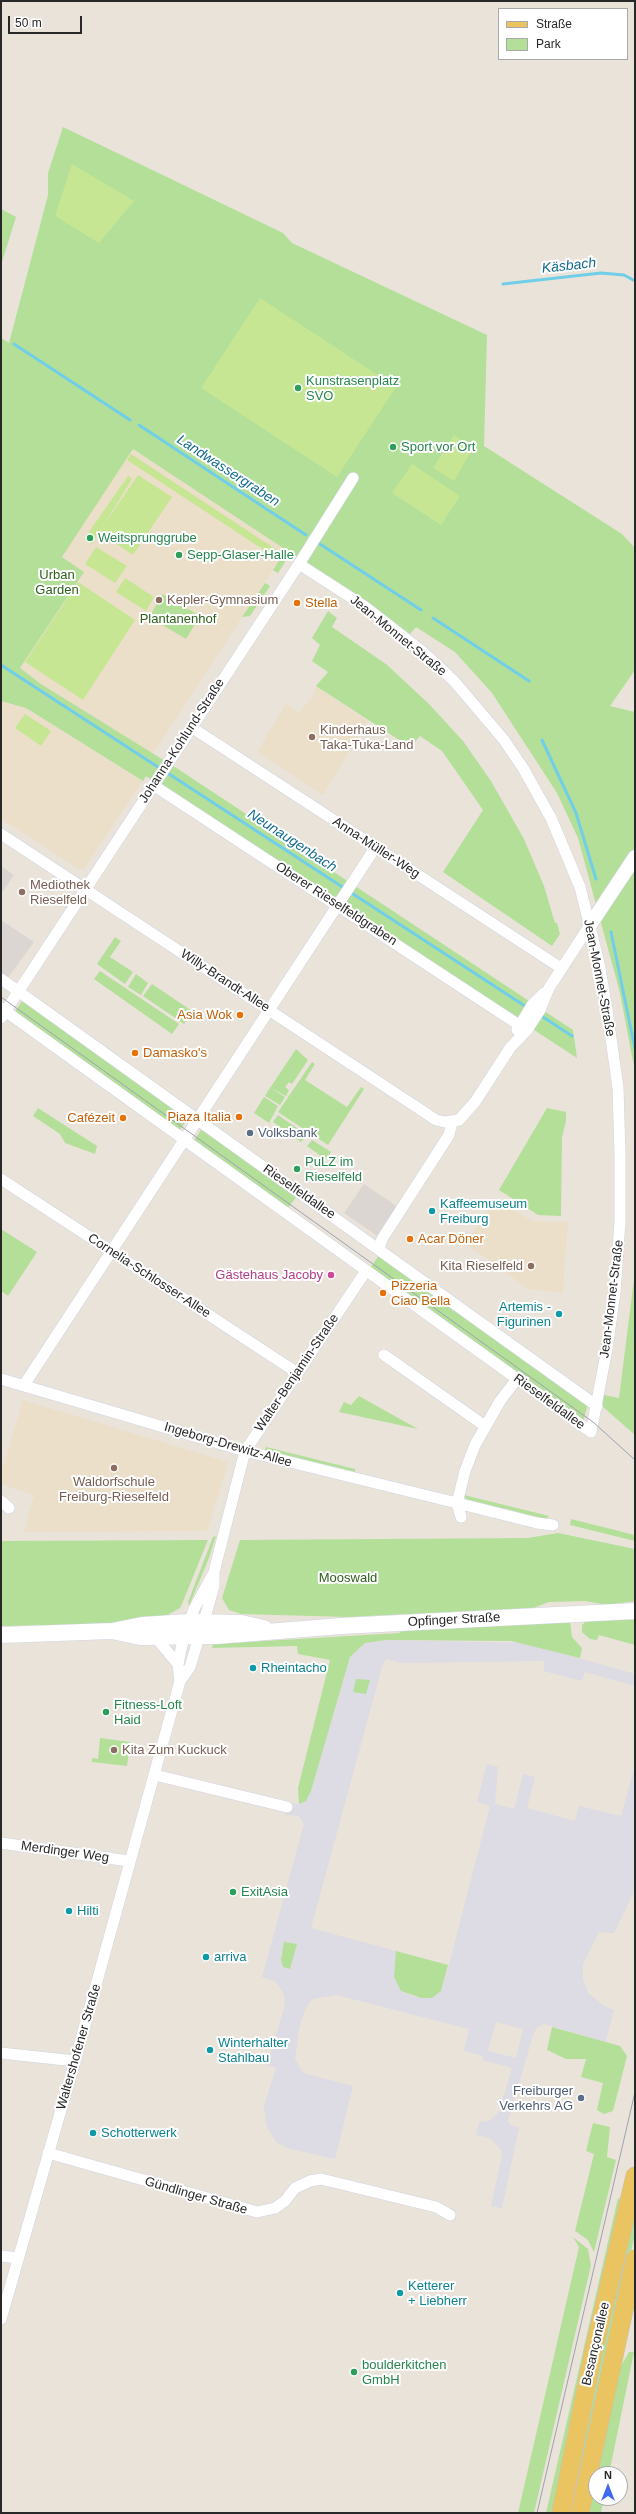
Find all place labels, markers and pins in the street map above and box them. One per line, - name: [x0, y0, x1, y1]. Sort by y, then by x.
- place label: Kunstrasenplatz SVO: [306, 373, 399, 404]
- marker: Kunstrasenplatz SVO: [293, 383, 303, 393]
- place label: Sport vor Ort: [401, 439, 475, 455]
- marker: Sport vor Ort: [388, 442, 398, 452]
- place label: Weitsprunggrube: [98, 530, 197, 546]
- marker: Weitsprunggrube: [85, 533, 95, 543]
- place label: Sepp-Glaser-Halle: [187, 547, 294, 563]
- marker: Sepp-Glaser-Halle: [174, 550, 184, 560]
- place label: Kepler-Gymnasium: [167, 592, 278, 608]
- marker: Kepler-Gymnasium: [154, 595, 164, 605]
- place label: Stella: [305, 595, 338, 611]
- marker: Stella: [292, 598, 302, 608]
- place label: Kinderhaus Taka-Tuka-Land: [320, 722, 413, 753]
- marker: Kinderhaus Taka-Tuka-Land: [307, 732, 317, 742]
- place label: Mediothek Rieselfeld: [30, 877, 90, 908]
- marker: Mediothek Rieselfeld: [17, 887, 27, 897]
- place label: Asia Wok: [177, 1007, 232, 1023]
- marker: Asia Wok: [235, 1010, 245, 1020]
- place label: Damasko's: [143, 1045, 207, 1061]
- marker: Damasko's: [130, 1048, 140, 1058]
- place label: Piaza Italia: [167, 1109, 231, 1125]
- place label: Cafézeit: [67, 1110, 115, 1126]
- marker: Piaza Italia: [234, 1112, 244, 1122]
- marker: Cafézeit: [118, 1113, 128, 1123]
- place label: Volksbank: [258, 1125, 317, 1141]
- marker: Volksbank: [245, 1128, 255, 1138]
- place label: PuLZ im Rieselfeld: [305, 1154, 362, 1185]
- marker: PuLZ im Rieselfeld: [292, 1164, 302, 1174]
- place label: Kaffeemuseum Freiburg: [440, 1196, 527, 1227]
- marker: Kaffeemuseum Freiburg: [427, 1206, 437, 1216]
- place label: Acar Döner: [418, 1231, 484, 1247]
- marker: Acar Döner: [405, 1234, 415, 1244]
- place label: Kita Rieselfeld: [440, 1258, 523, 1274]
- marker: Kita Rieselfeld: [526, 1261, 536, 1271]
- place label: Gästehaus Jacoby: [215, 1267, 323, 1283]
- marker: Gästehaus Jacoby: [326, 1270, 336, 1280]
- place label: Pizzeria Ciao Bella: [391, 1278, 450, 1309]
- marker: Pizzeria Ciao Bella: [378, 1288, 388, 1298]
- place label: Artemis - Figurinen: [497, 1299, 551, 1330]
- marker: Artemis - Figurinen: [554, 1309, 564, 1319]
- marker: Waldorfschule Freiburg-Rieselfeld: [109, 1463, 119, 1473]
- place label: Waldorfschule Freiburg-Rieselfeld: [59, 1474, 169, 1505]
- place label: Rheintacho: [261, 1660, 327, 1676]
- marker: Rheintacho: [248, 1663, 258, 1673]
- place label: Fitness-Loft Haid: [114, 1697, 182, 1728]
- marker: Fitness-Loft Haid: [101, 1707, 111, 1717]
- place label: Kita Zum Kuckuck: [122, 1742, 227, 1758]
- marker: Kita Zum Kuckuck: [109, 1745, 119, 1755]
- place label: ExitAsia: [241, 1884, 288, 1900]
- marker: ExitAsia: [228, 1887, 238, 1897]
- place label: Hilti: [77, 1903, 99, 1919]
- marker: Hilti: [64, 1906, 74, 1916]
- place label: arriva: [214, 1949, 247, 1965]
- marker: arriva: [201, 1952, 211, 1962]
- place label: Winterhalter Stahlbau: [218, 2035, 288, 2066]
- marker: Winterhalter Stahlbau: [205, 2045, 215, 2055]
- place label: Freiburger Verkehrs AG: [499, 2083, 573, 2114]
- marker: Freiburger Verkehrs AG: [576, 2093, 586, 2103]
- place label: Schotterwerk: [101, 2125, 177, 2141]
- marker: Schotterwerk: [88, 2128, 98, 2138]
- place label: Ketterer + Liebherr: [408, 2278, 467, 2309]
- marker: Ketterer + Liebherr: [395, 2288, 405, 2298]
- place label: boulderkitchen GmbH: [362, 2357, 447, 2388]
- marker: boulderkitchen GmbH: [349, 2367, 359, 2377]

